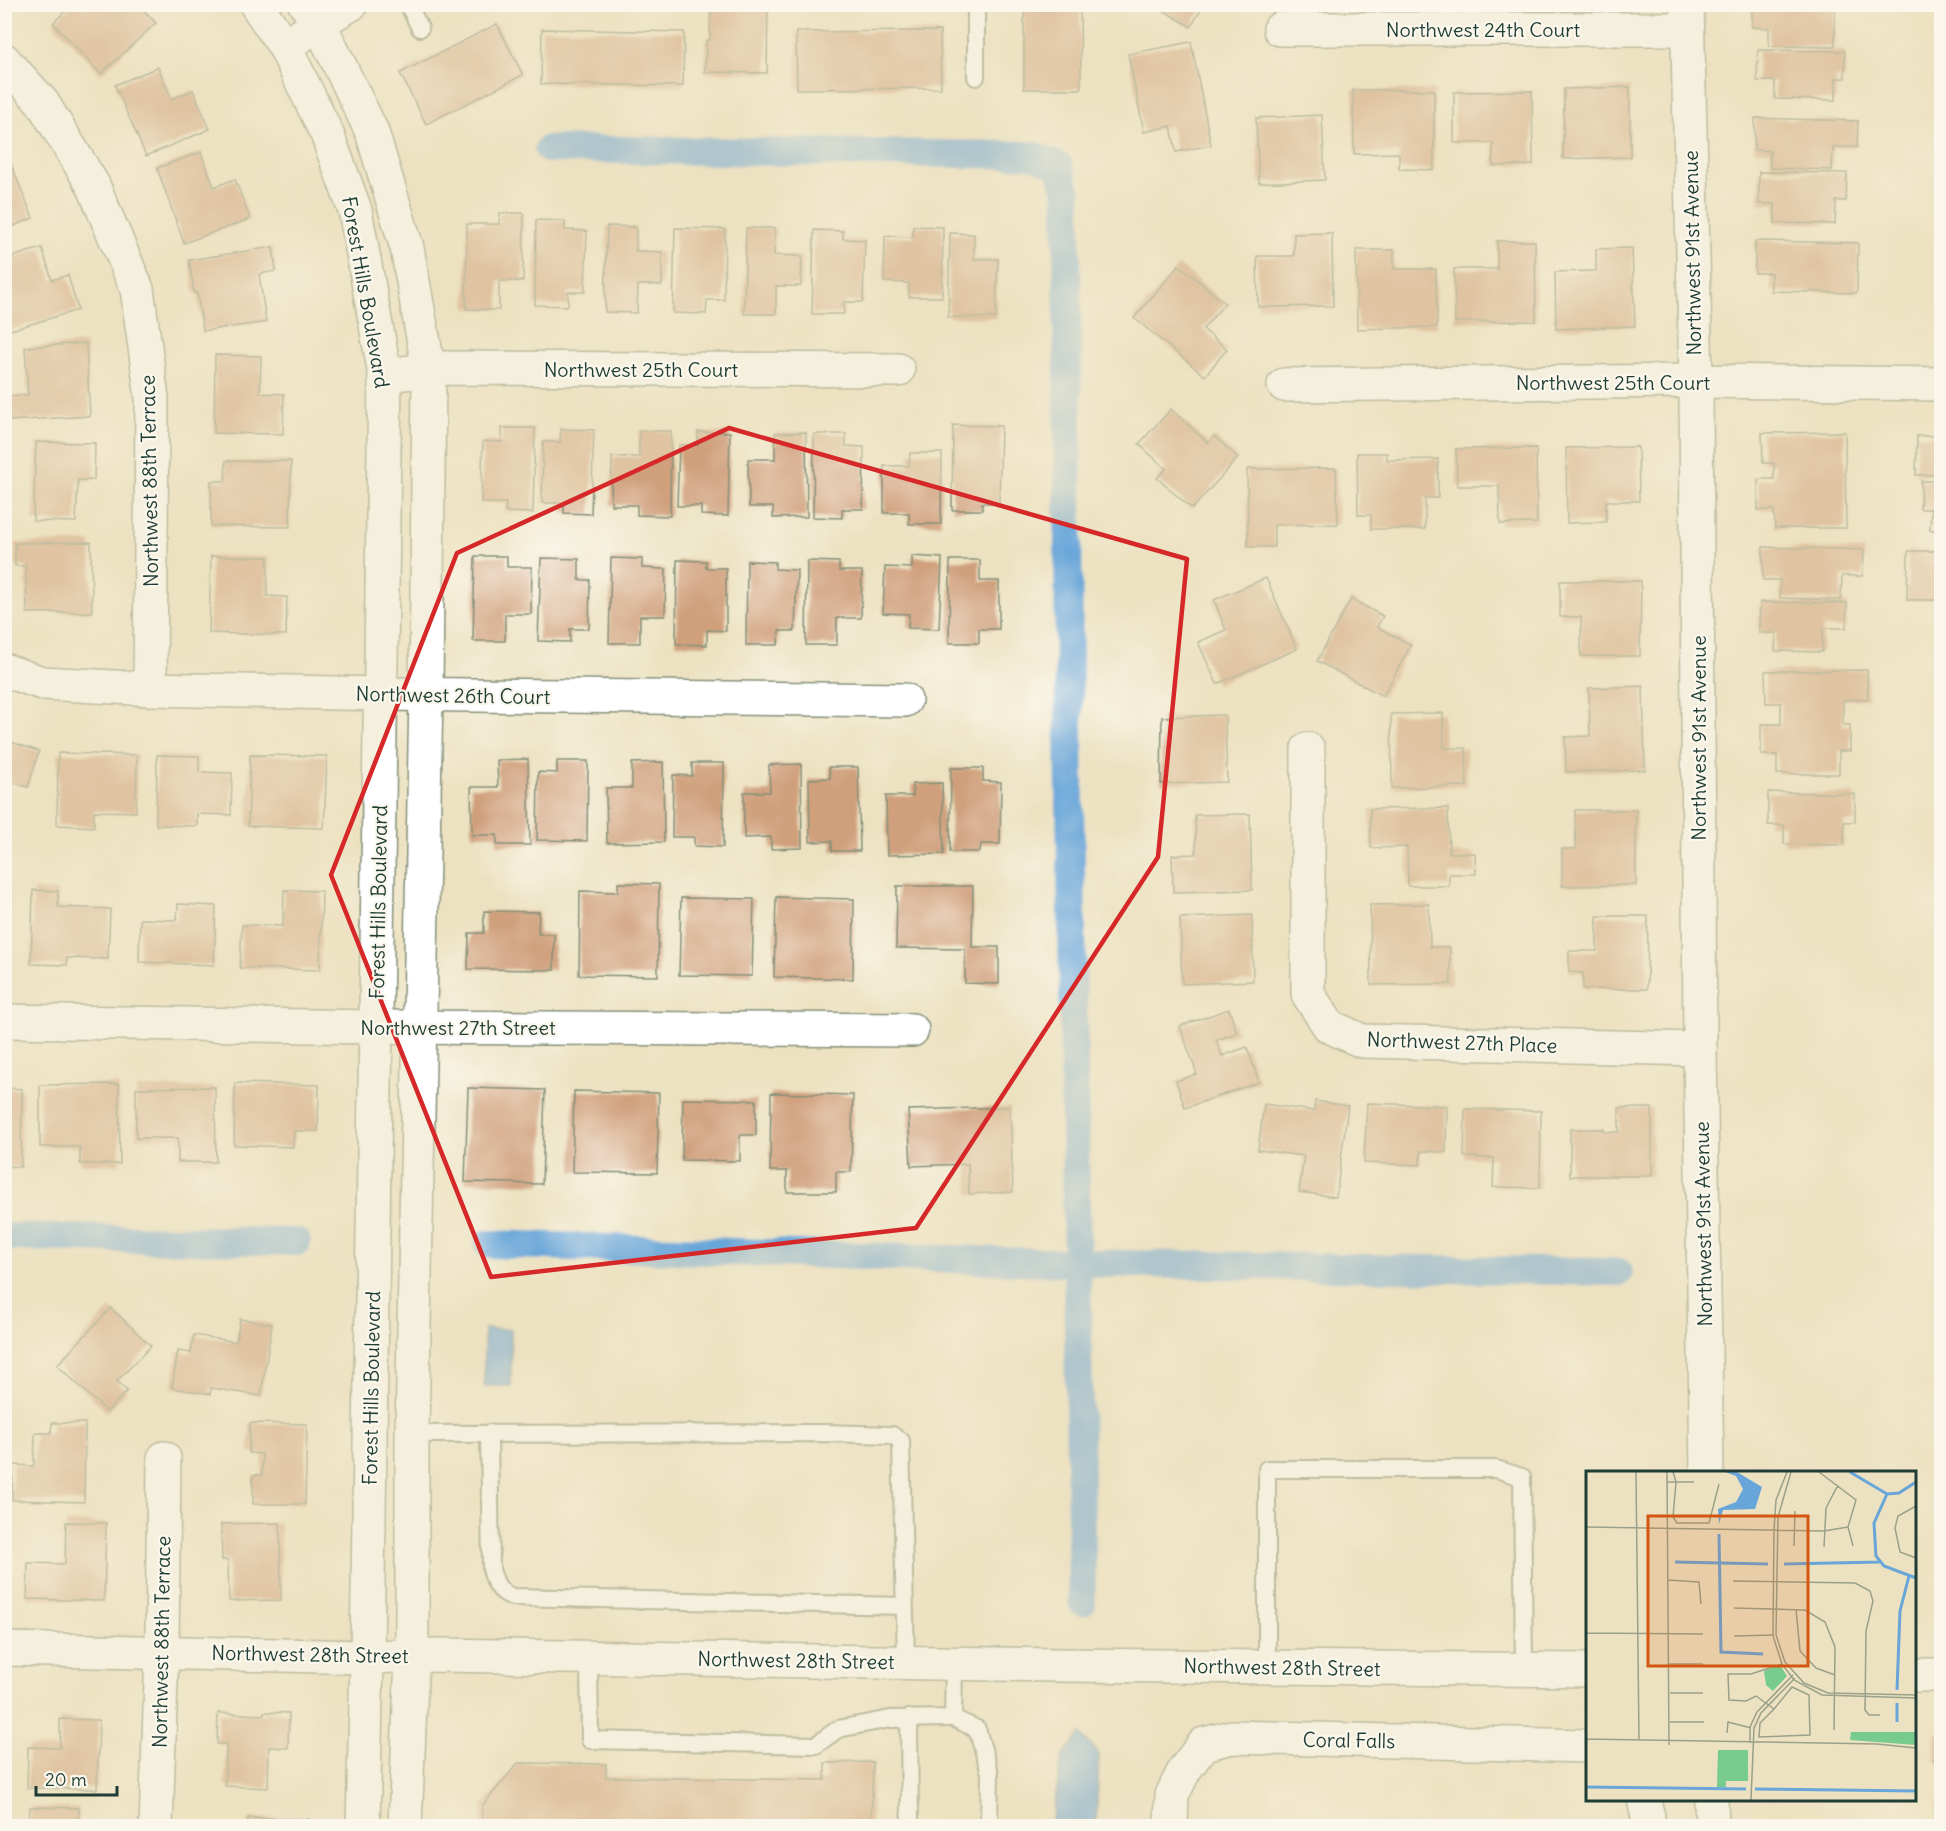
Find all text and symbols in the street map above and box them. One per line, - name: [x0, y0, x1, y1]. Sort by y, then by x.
- street label: Northwest 24th Court: [1386, 17, 1580, 42]
- street label: Northwest 91st Avenue: [1678, 150, 1706, 356]
- street label: Forest Hills Boulevard: [337, 194, 395, 390]
- street label: Northwest 25th Court: [544, 357, 739, 382]
- street label: Northwest 25th Court: [1516, 370, 1711, 395]
- street label: Northwest 88th Terrace: [135, 375, 163, 587]
- street label: Northwest 91st Avenue: [1686, 635, 1711, 841]
- street label: Northwest 26th Court: [355, 681, 551, 709]
- street label: Forest Hills Boulevard: [364, 804, 392, 999]
- street label: Northwest 27th Street: [360, 1015, 556, 1040]
- street label: Northwest 27th Place: [1366, 1026, 1558, 1058]
- street label: Northwest 91st Avenue: [1689, 1121, 1717, 1327]
- street label: Forest Hills Boulevard: [357, 1290, 385, 1485]
- inset map: [1586, 1471, 1916, 1801]
- street label: Northwest 88th Terrace: [147, 1536, 175, 1748]
- street label: Northwest 28th Street: [211, 1640, 409, 1668]
- street label: Northwest 28th Street: [697, 1646, 895, 1674]
- street label: Northwest 28th Street: [1183, 1653, 1381, 1681]
- street label: Coral Falls: [1302, 1727, 1396, 1753]
- scale bar: [36, 1759, 117, 1797]
- text: 20 m: [45, 1768, 87, 1791]

